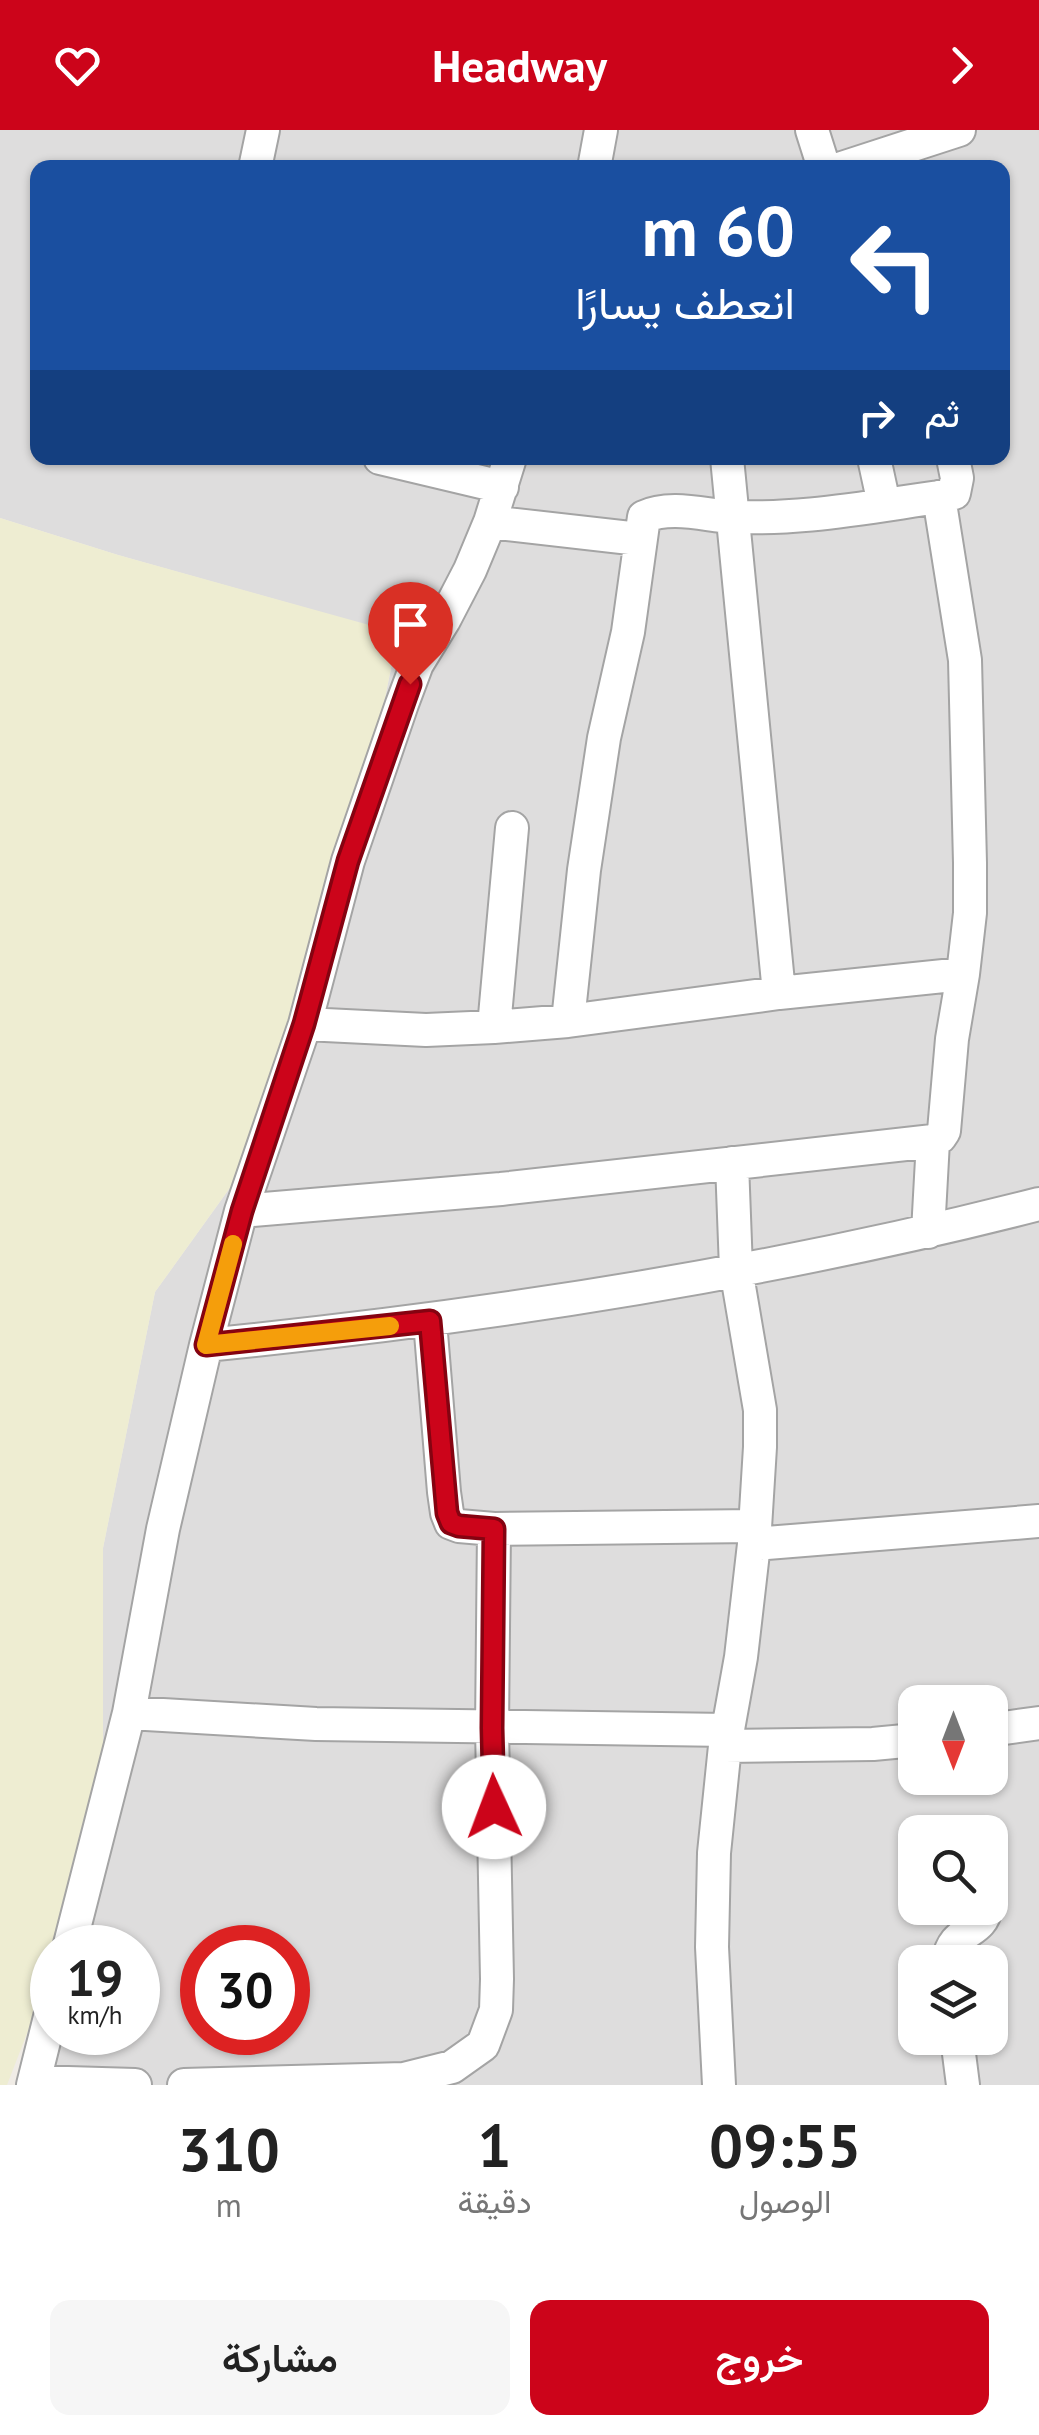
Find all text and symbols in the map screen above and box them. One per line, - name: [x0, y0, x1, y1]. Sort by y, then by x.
- text: Headway: [432, 36, 607, 94]
- icon: heart: [50, 38, 105, 93]
- icon: forward: [934, 38, 989, 93]
- text: 60 m: [642, 185, 795, 275]
- icon: left: [830, 200, 960, 330]
- text: انعطف يسارًا: [575, 273, 795, 331]
- text: ثم: [924, 388, 960, 437]
- icon: right: [849, 390, 904, 445]
- pin: [368, 582, 453, 685]
- icon: arrive: [383, 597, 438, 652]
- north arrow: [898, 1685, 1008, 1795]
- map controls: [898, 1685, 1008, 2055]
- position arrow: [442, 1755, 546, 1859]
- button: search: [898, 1815, 1008, 1925]
- speed limit sign: 30: [180, 1925, 310, 2055]
- text: 19: [67, 1945, 123, 2010]
- button: layers: [898, 1945, 1008, 2055]
- text: km/h: [68, 1999, 122, 2031]
- text: 1: [477, 2106, 511, 2184]
- text: 09:55: [709, 2106, 861, 2184]
- text: 310: [178, 2110, 280, 2188]
- text: دقيقة: [457, 2180, 531, 2222]
- text: الوصول: [739, 2180, 831, 2222]
- text: m: [216, 2184, 242, 2226]
- button: مشاركة: [50, 2300, 510, 2415]
- button: خروج: [530, 2300, 989, 2415]

